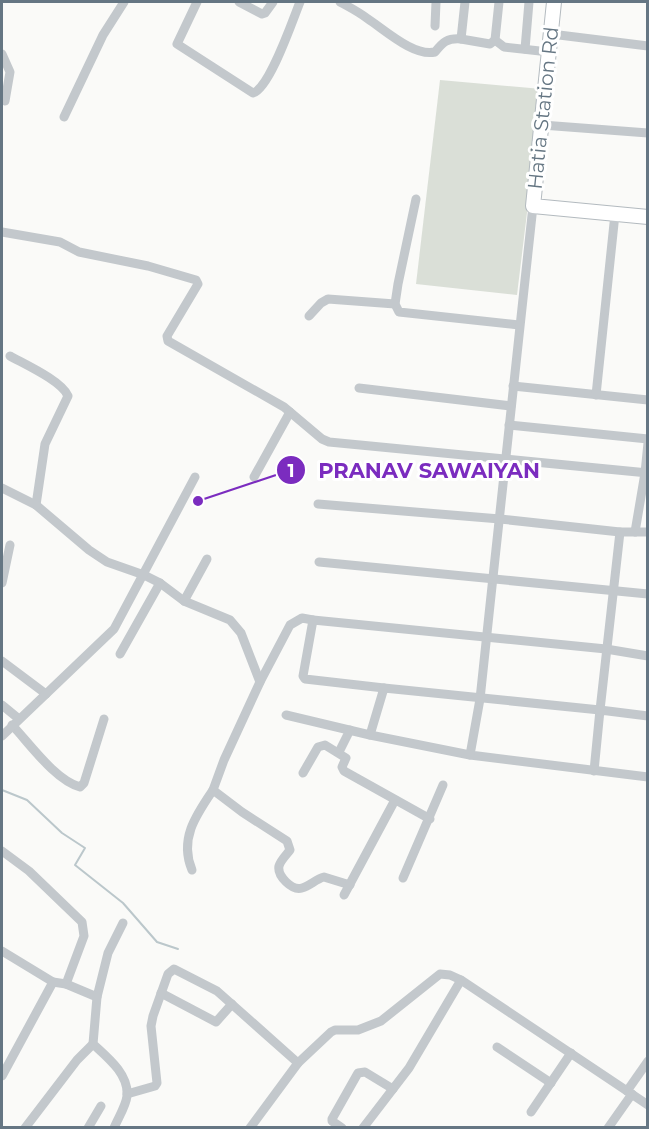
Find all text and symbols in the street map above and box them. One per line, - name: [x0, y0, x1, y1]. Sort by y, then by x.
- street label: Hatia Station Rd: [523, 26, 563, 190]
- callout: PRANAV SAWAIYAN: [276, 451, 551, 490]
- text: PRANAV SAWAIYAN: [318, 458, 540, 483]
- text: 1: [287, 460, 295, 482]

